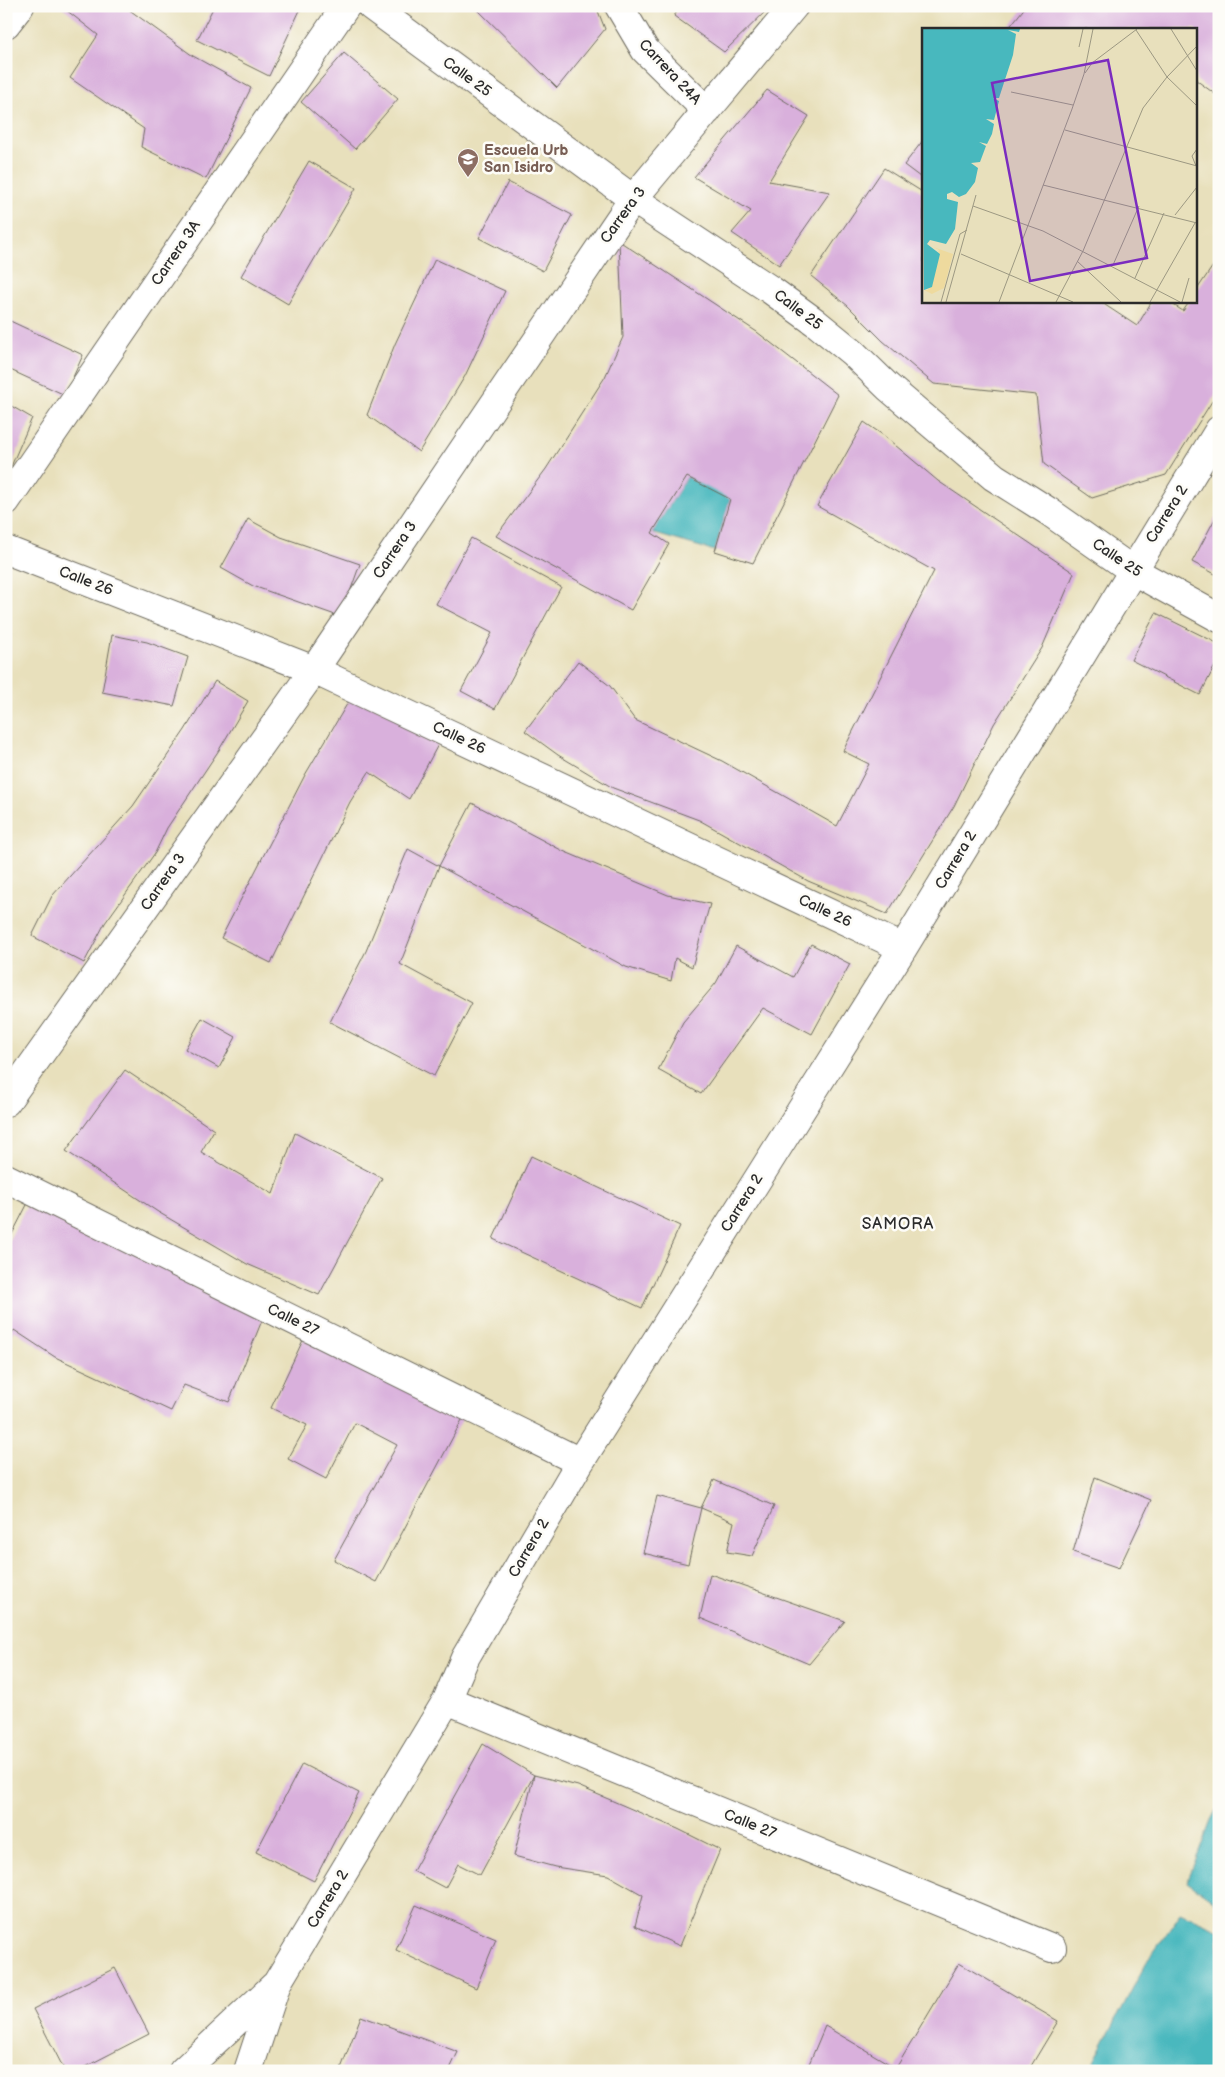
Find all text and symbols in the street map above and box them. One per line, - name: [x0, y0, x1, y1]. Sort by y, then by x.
- inset map: [922, 28, 1198, 302]
- street label: Carrera 24A: [635, 35, 706, 110]
- street label: Calle 25: [439, 53, 495, 101]
- place label: Escuela Urb San Isidro: [484, 141, 568, 177]
- school or university icon: Escuela Urb San Isidro: [456, 147, 480, 178]
- street label: Carrera 3: [596, 183, 650, 247]
- street label: Carrera 3A: [147, 216, 205, 289]
- street label: Calle 25: [770, 286, 826, 334]
- street label: Carrera 2: [1142, 481, 1192, 547]
- street label: Carrera 3: [369, 518, 421, 582]
- street label: Calle 25: [1088, 534, 1146, 582]
- street label: Calle 26: [56, 562, 116, 600]
- street label: Calle 26: [429, 717, 489, 759]
- street label: Carrera 2: [931, 827, 981, 893]
- street label: Carrera 3: [136, 850, 190, 914]
- street label: Calle 26: [795, 890, 855, 932]
- street label: Carrera 2: [717, 1170, 767, 1236]
- district label: SAMORA: [862, 1215, 934, 1234]
- street label: Calle 27: [264, 1299, 322, 1341]
- street label: Carrera 2: [504, 1515, 554, 1581]
- street label: Calle 27: [721, 1805, 780, 1843]
- street label: Carrera 2: [303, 1866, 353, 1932]

